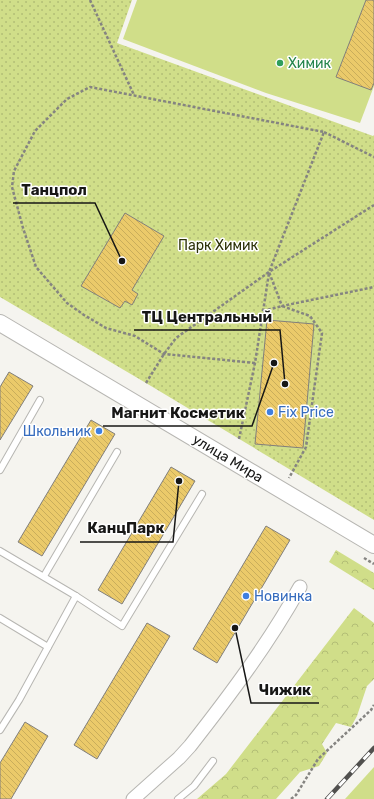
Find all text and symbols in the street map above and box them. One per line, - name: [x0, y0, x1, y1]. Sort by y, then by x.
- place label: Химик: [288, 55, 331, 72]
- marker: Химик: [275, 58, 285, 68]
- callout: Танцпол: [13, 176, 95, 203]
- text: Танцпол: [21, 181, 87, 199]
- park label: Парк Химик: [178, 237, 258, 254]
- callout: ТЦ Центральный: [134, 303, 280, 330]
- text: ТЦ Центральный: [142, 308, 272, 326]
- callout: Магнит Косметик: [103, 399, 252, 426]
- text: Магнит Косметик: [111, 404, 245, 422]
- place label: Fix Price: [278, 404, 334, 421]
- marker: Fix Price: [265, 407, 275, 417]
- place label: Школьник: [23, 423, 91, 440]
- marker: Школьник: [94, 426, 104, 436]
- street label: улица Мира: [189, 431, 266, 486]
- callout: КанцПарк: [80, 515, 173, 542]
- text: КанцПарк: [87, 519, 165, 537]
- place label: Новинка: [254, 588, 312, 605]
- marker: Новинка: [241, 591, 251, 601]
- callout: Чижик: [251, 676, 319, 703]
- text: Чижик: [259, 681, 311, 699]

